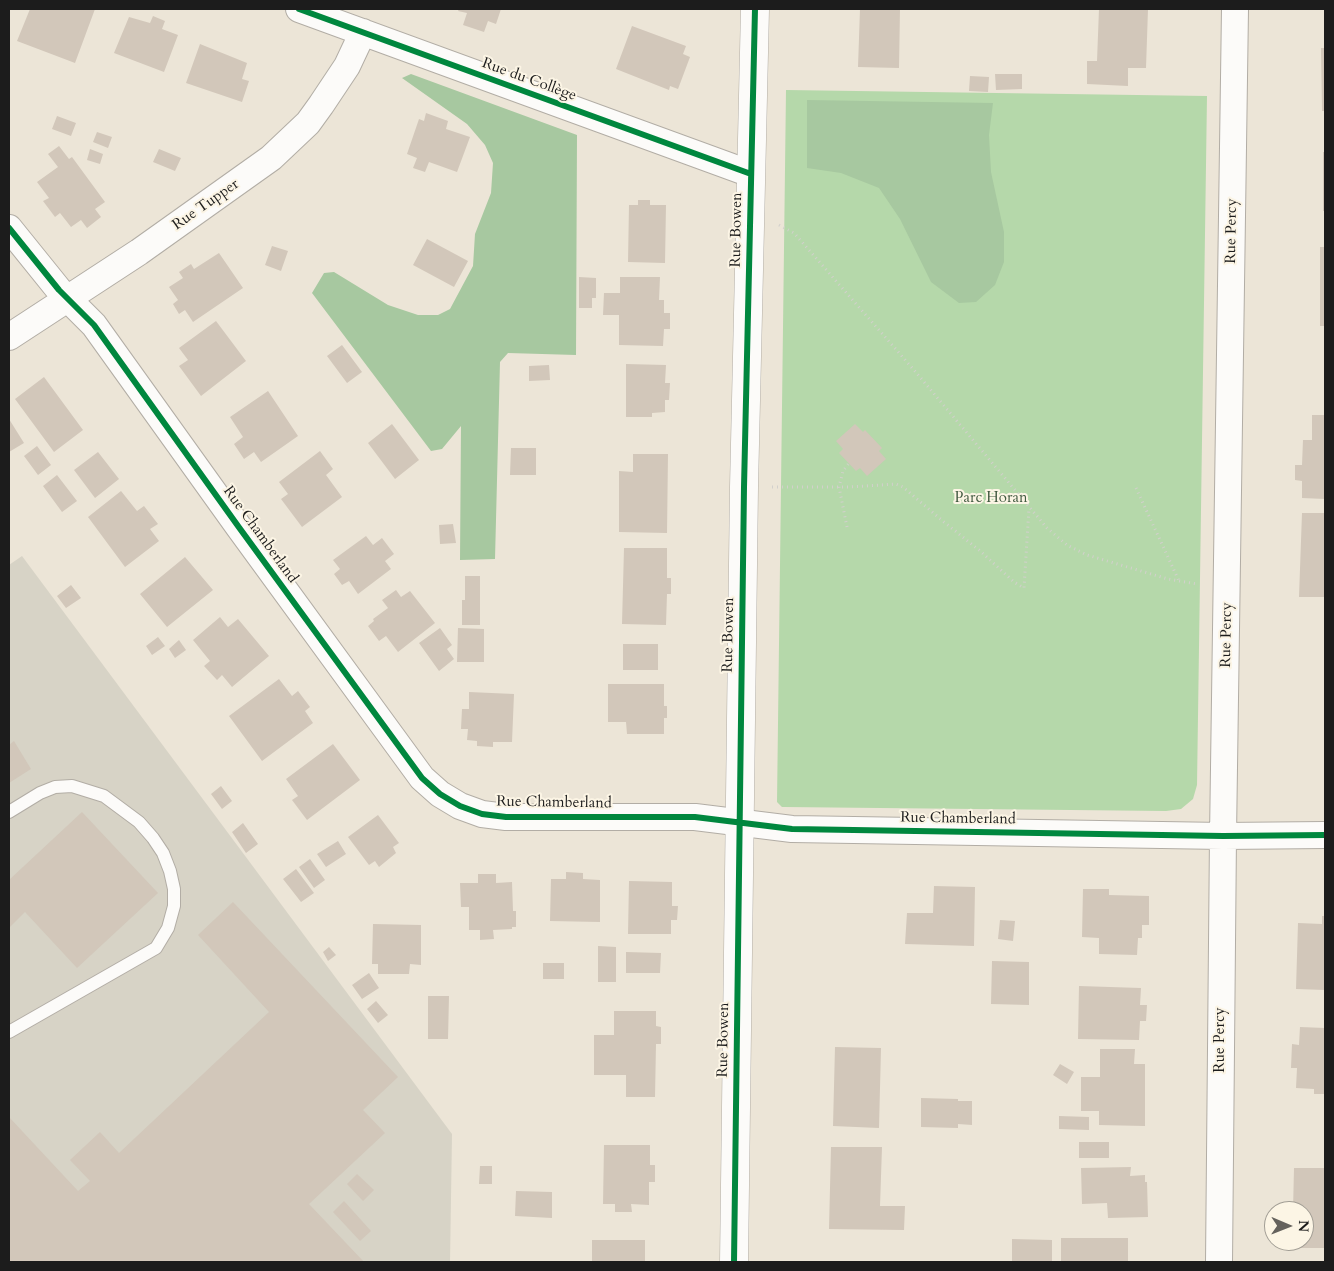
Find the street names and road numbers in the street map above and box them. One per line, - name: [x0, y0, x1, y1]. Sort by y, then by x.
- street label: Rue du Collège: [479, 55, 579, 105]
- street label: Rue Tupper: [169, 176, 243, 234]
- street label: Rue Bowen: [727, 192, 747, 268]
- street label: Rue Percy: [1222, 198, 1242, 264]
- street label: Rue Chamberland: [219, 483, 301, 587]
- street label: Rue Bowen: [719, 597, 739, 673]
- street label: Rue Percy: [1217, 602, 1237, 668]
- street label: Rue Chamberland: [496, 793, 612, 813]
- street label: Rue Chamberland: [900, 809, 1016, 829]
- street label: Rue Bowen: [714, 1002, 734, 1078]
- street label: Rue Percy: [1212, 1007, 1230, 1073]

